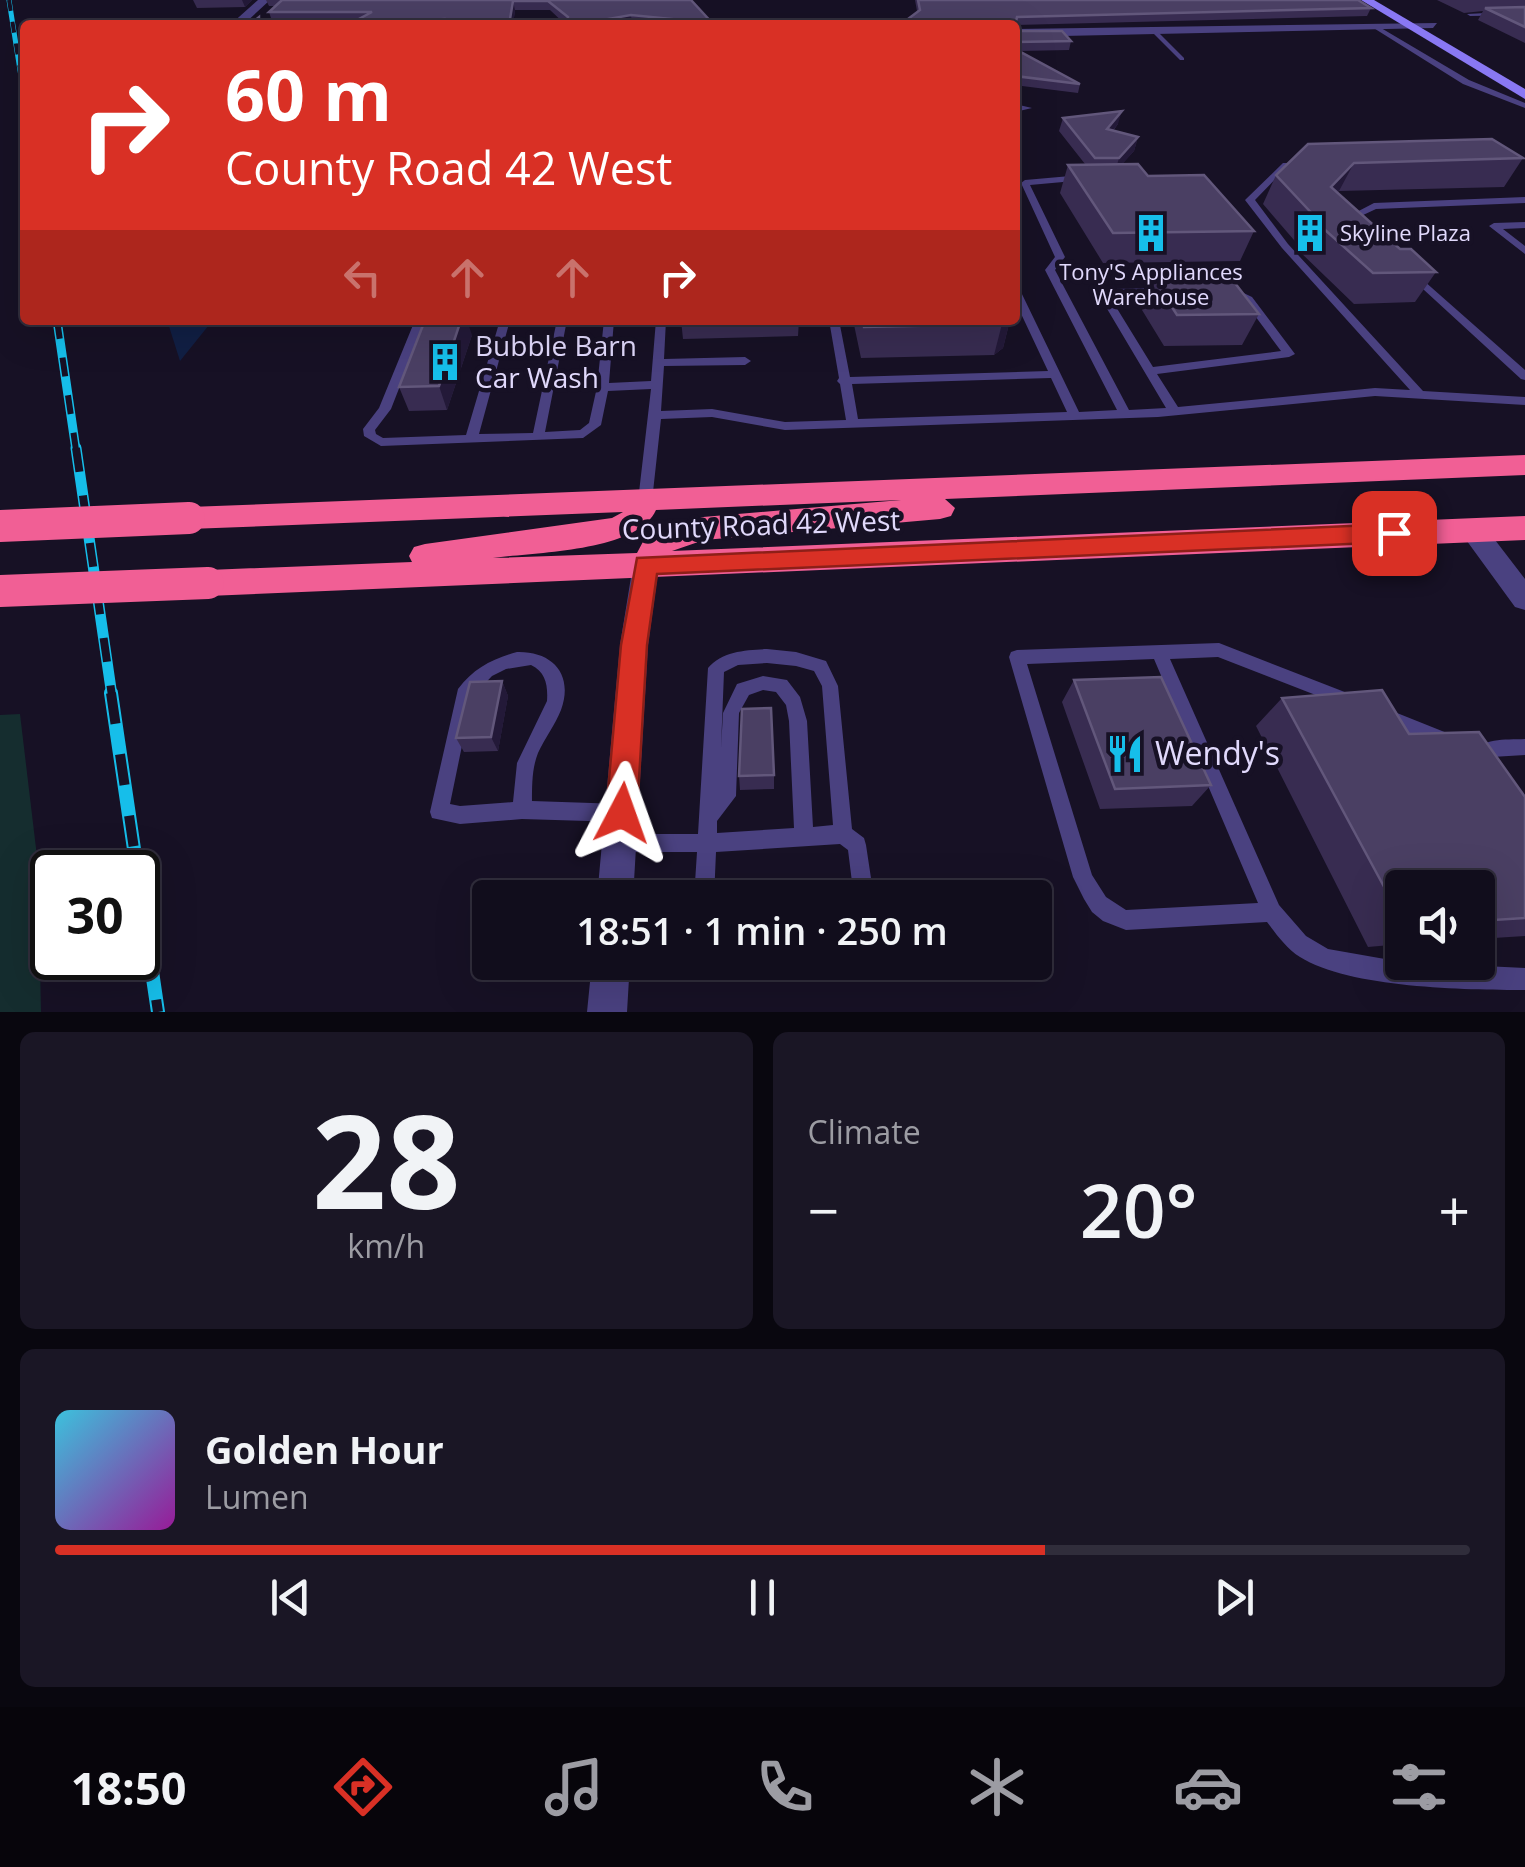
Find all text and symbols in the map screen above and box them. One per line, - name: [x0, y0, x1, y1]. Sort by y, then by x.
- text: 60 m: [225, 46, 392, 142]
- icon: right: [60, 60, 190, 190]
- text: County Road 42 West: [225, 137, 672, 198]
- building icon: Tony'S Appliances Warehouse: [1130, 212, 1172, 254]
- building icon: Skyline Plaza: [1289, 212, 1331, 254]
- place label: Skyline Plaza: [1340, 217, 1471, 247]
- icon: left: [335, 250, 390, 305]
- icon: ahead: [440, 250, 495, 305]
- icon: ahead: [545, 250, 600, 305]
- icon: right: [650, 250, 705, 305]
- place label: Tony'S Appliances Warehouse: [1059, 256, 1243, 311]
- place label: Bubble Barn Car Wash: [475, 326, 637, 396]
- building icon: Bubble Barn Car Wash: [424, 341, 466, 383]
- pin: [1352, 491, 1437, 576]
- street label: County Road 42 West: [621, 500, 901, 548]
- icon: arrive: [1367, 506, 1422, 561]
- place label: Wendy's: [1155, 731, 1280, 774]
- restaurant icon: Wendy's: [1104, 733, 1146, 775]
- position arrow: [570, 761, 674, 865]
- speed limit sign: 30: [30, 850, 160, 980]
- map controls: [1385, 870, 1495, 980]
- button: sound: [1385, 870, 1495, 980]
- text: 18:51 · 1 min · 250 m: [576, 904, 948, 956]
- text: 28: [312, 1070, 461, 1247]
- text: Climate: [808, 1110, 921, 1153]
- text: 20°: [1080, 1158, 1198, 1260]
- text: −: [808, 1172, 839, 1247]
- text: +: [1439, 1172, 1470, 1247]
- text: km/h: [347, 1224, 425, 1267]
- text: Golden Hour: [205, 1423, 444, 1475]
- text: Lumen: [205, 1475, 309, 1518]
- icon: previous: [263, 1570, 318, 1625]
- icon: pause: [735, 1570, 790, 1625]
- icon: next: [1207, 1570, 1262, 1625]
- icon: directions: [328, 1752, 398, 1822]
- icon: music: [539, 1752, 609, 1822]
- icon: phone: [750, 1752, 820, 1822]
- icon: climate: [962, 1752, 1032, 1822]
- icon: car: [1173, 1752, 1243, 1822]
- icon: filters: [1384, 1752, 1454, 1822]
- text: 18:50: [71, 1757, 186, 1818]

